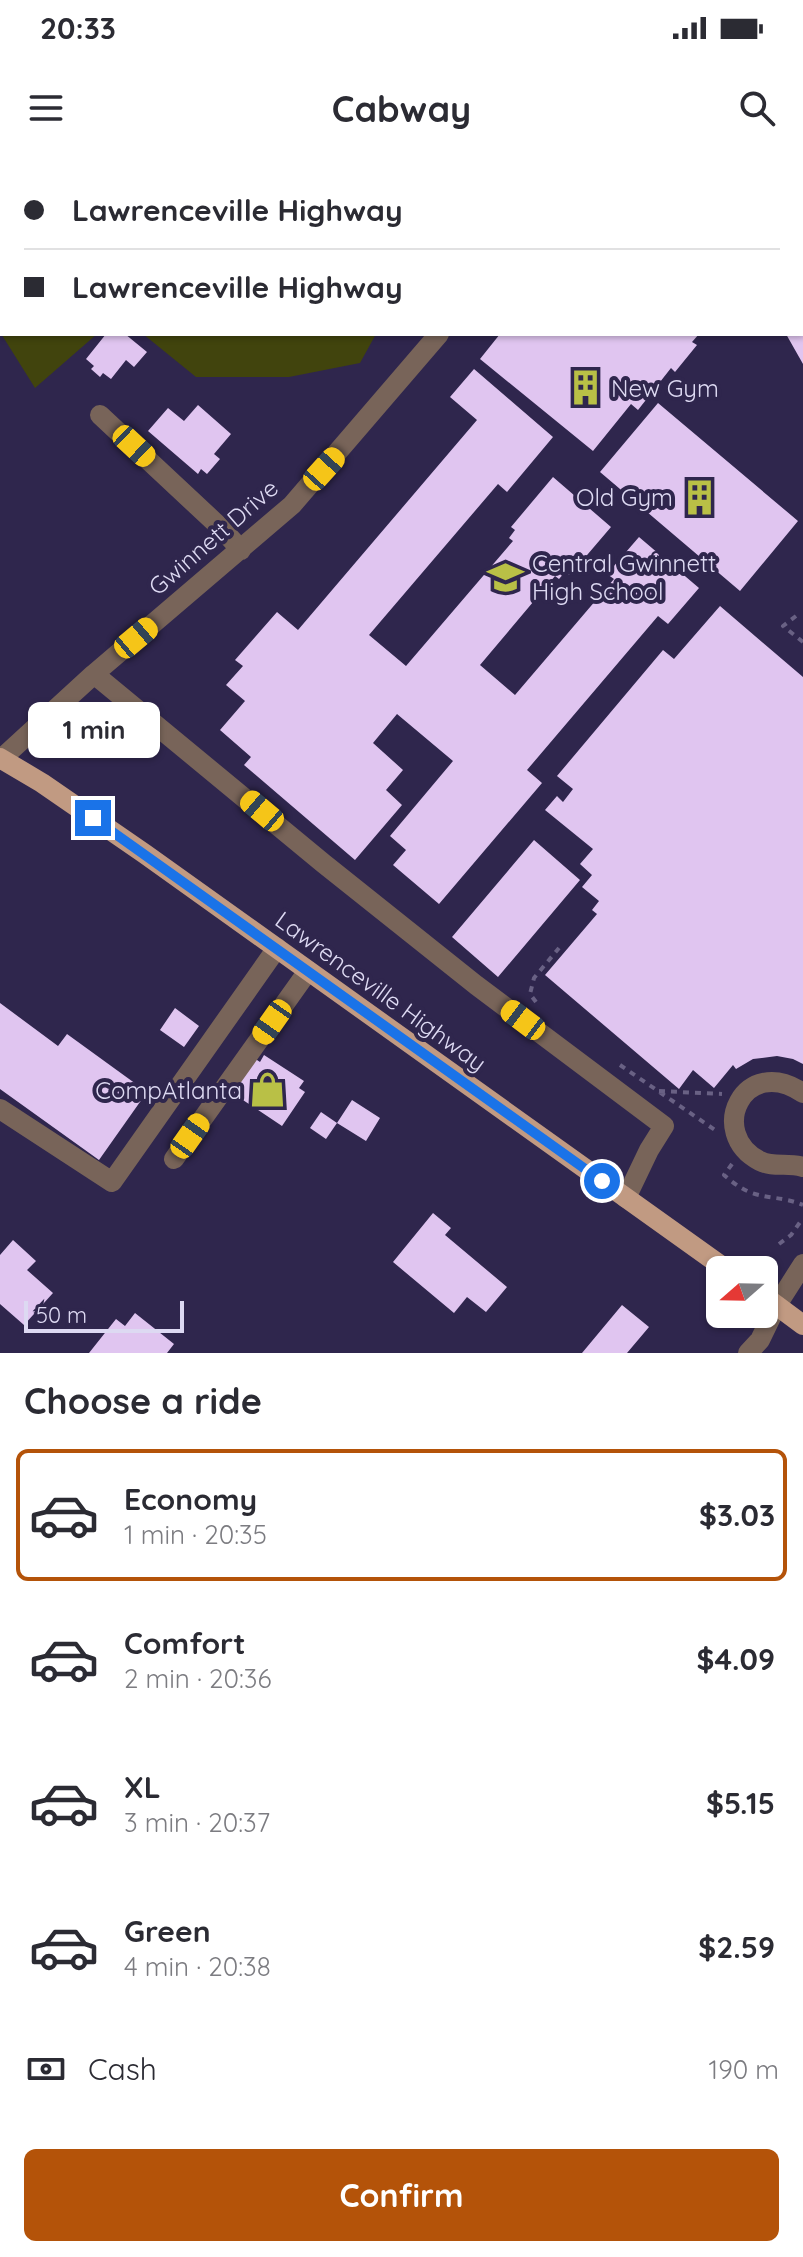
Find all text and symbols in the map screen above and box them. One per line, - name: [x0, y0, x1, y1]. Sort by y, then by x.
- text: 20:33: [40, 9, 116, 47]
- icon: menu: [24, 86, 68, 130]
- text: Cabway: [332, 86, 471, 131]
- icon: search: [735, 86, 779, 130]
- text: Lawrenceville Highway: [72, 191, 403, 229]
- text: Lawrenceville Highway: [72, 268, 403, 306]
- building icon: New Gym: [566, 369, 604, 407]
- place label: New Gym: [611, 373, 719, 403]
- car: [108, 421, 160, 471]
- car: [299, 443, 349, 495]
- street label: Gwinnett Drive: [142, 473, 284, 601]
- building icon: Old Gym: [680, 478, 718, 516]
- place label: Old Gym: [576, 482, 673, 512]
- place label: Central Gwinnett High School: [532, 548, 716, 606]
- school or university icon: Central Gwinnett High School: [487, 558, 525, 596]
- car: [110, 613, 162, 663]
- callout: 1 min: [27, 702, 159, 758]
- text: 1 min: [63, 713, 126, 746]
- car: [236, 786, 288, 836]
- route end: [75, 800, 111, 836]
- street label: Lawrenceville Highway: [270, 904, 492, 1078]
- car: [248, 995, 296, 1049]
- car: [497, 996, 549, 1044]
- shop icon: CompAtlanta: [249, 1071, 287, 1109]
- place label: CompAtlanta: [95, 1075, 242, 1105]
- car: [166, 1109, 214, 1163]
- route start: [584, 1163, 620, 1199]
- north arrow: [706, 1256, 778, 1328]
- map controls: [706, 1256, 778, 1328]
- scale bar: [24, 1297, 184, 1333]
- text: 50 m: [36, 1301, 87, 1329]
- text: Choose a ride: [24, 1378, 262, 1423]
- icon: car: [28, 1479, 100, 1551]
- text: Economy: [124, 1480, 257, 1518]
- text: $3.03: [699, 1496, 775, 1534]
- text: 1 min · 20:35: [124, 1518, 267, 1551]
- icon: car: [28, 1623, 100, 1695]
- text: Comfort: [124, 1624, 245, 1662]
- text: $4.09: [697, 1640, 775, 1678]
- text: 2 min · 20:36: [124, 1662, 271, 1695]
- icon: car: [28, 1767, 100, 1839]
- text: XL: [124, 1768, 161, 1806]
- text: $5.15: [706, 1784, 775, 1822]
- text: 3 min · 20:37: [124, 1806, 270, 1839]
- icon: car: [28, 1911, 100, 1983]
- text: Green: [124, 1912, 211, 1950]
- text: $2.59: [698, 1928, 775, 1966]
- text: 4 min · 20:38: [124, 1950, 271, 1983]
- icon: cash: [24, 2047, 68, 2091]
- text: Cash: [88, 2050, 157, 2088]
- text: 190 m: [709, 2053, 779, 2086]
- button: Confirm: [24, 2149, 779, 2241]

